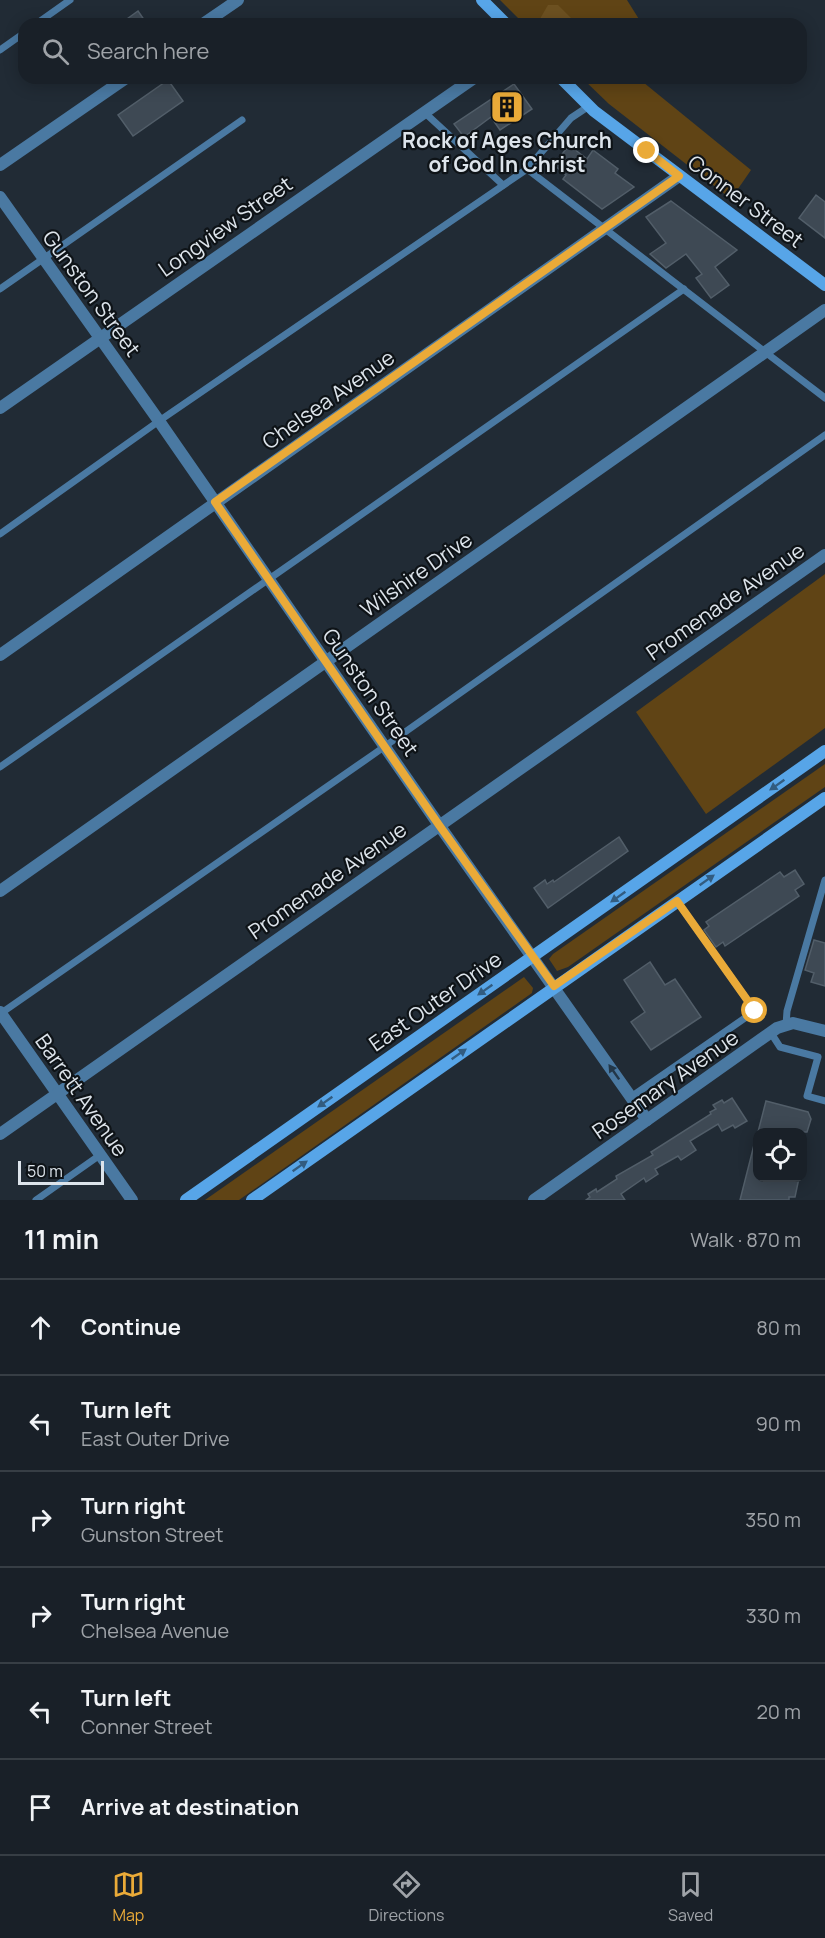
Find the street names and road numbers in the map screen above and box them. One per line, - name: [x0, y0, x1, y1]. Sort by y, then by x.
- street label: Conner Street: [682, 148, 810, 254]
- street label: Longview Street: [152, 169, 298, 283]
- street label: Gunston Street: [37, 224, 147, 362]
- street label: Chelsea Avenue: [256, 343, 400, 455]
- street label: Wilshire Drive: [355, 525, 477, 623]
- street label: Promenade Avenue: [640, 536, 810, 666]
- street label: Gunston Street: [317, 623, 425, 761]
- street label: Promenade Avenue: [242, 815, 412, 945]
- street label: East Outer Drive: [363, 945, 507, 1057]
- street label: Rosemary Avenue: [586, 1023, 744, 1145]
- street label: Barrett Avenue: [29, 1028, 135, 1162]

